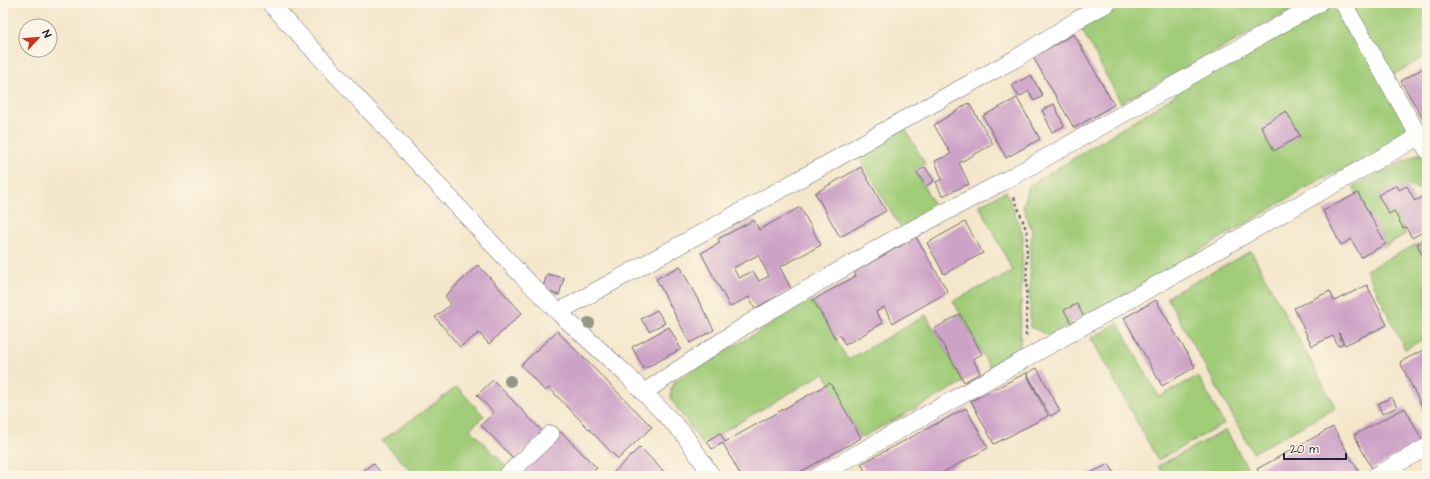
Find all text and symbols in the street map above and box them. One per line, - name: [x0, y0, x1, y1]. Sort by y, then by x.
- north arrow: [18, 18, 58, 58]
- text: N: [38, 27, 55, 40]
- scale bar: [1284, 435, 1346, 461]
- text: 20 m: [1290, 441, 1319, 458]

